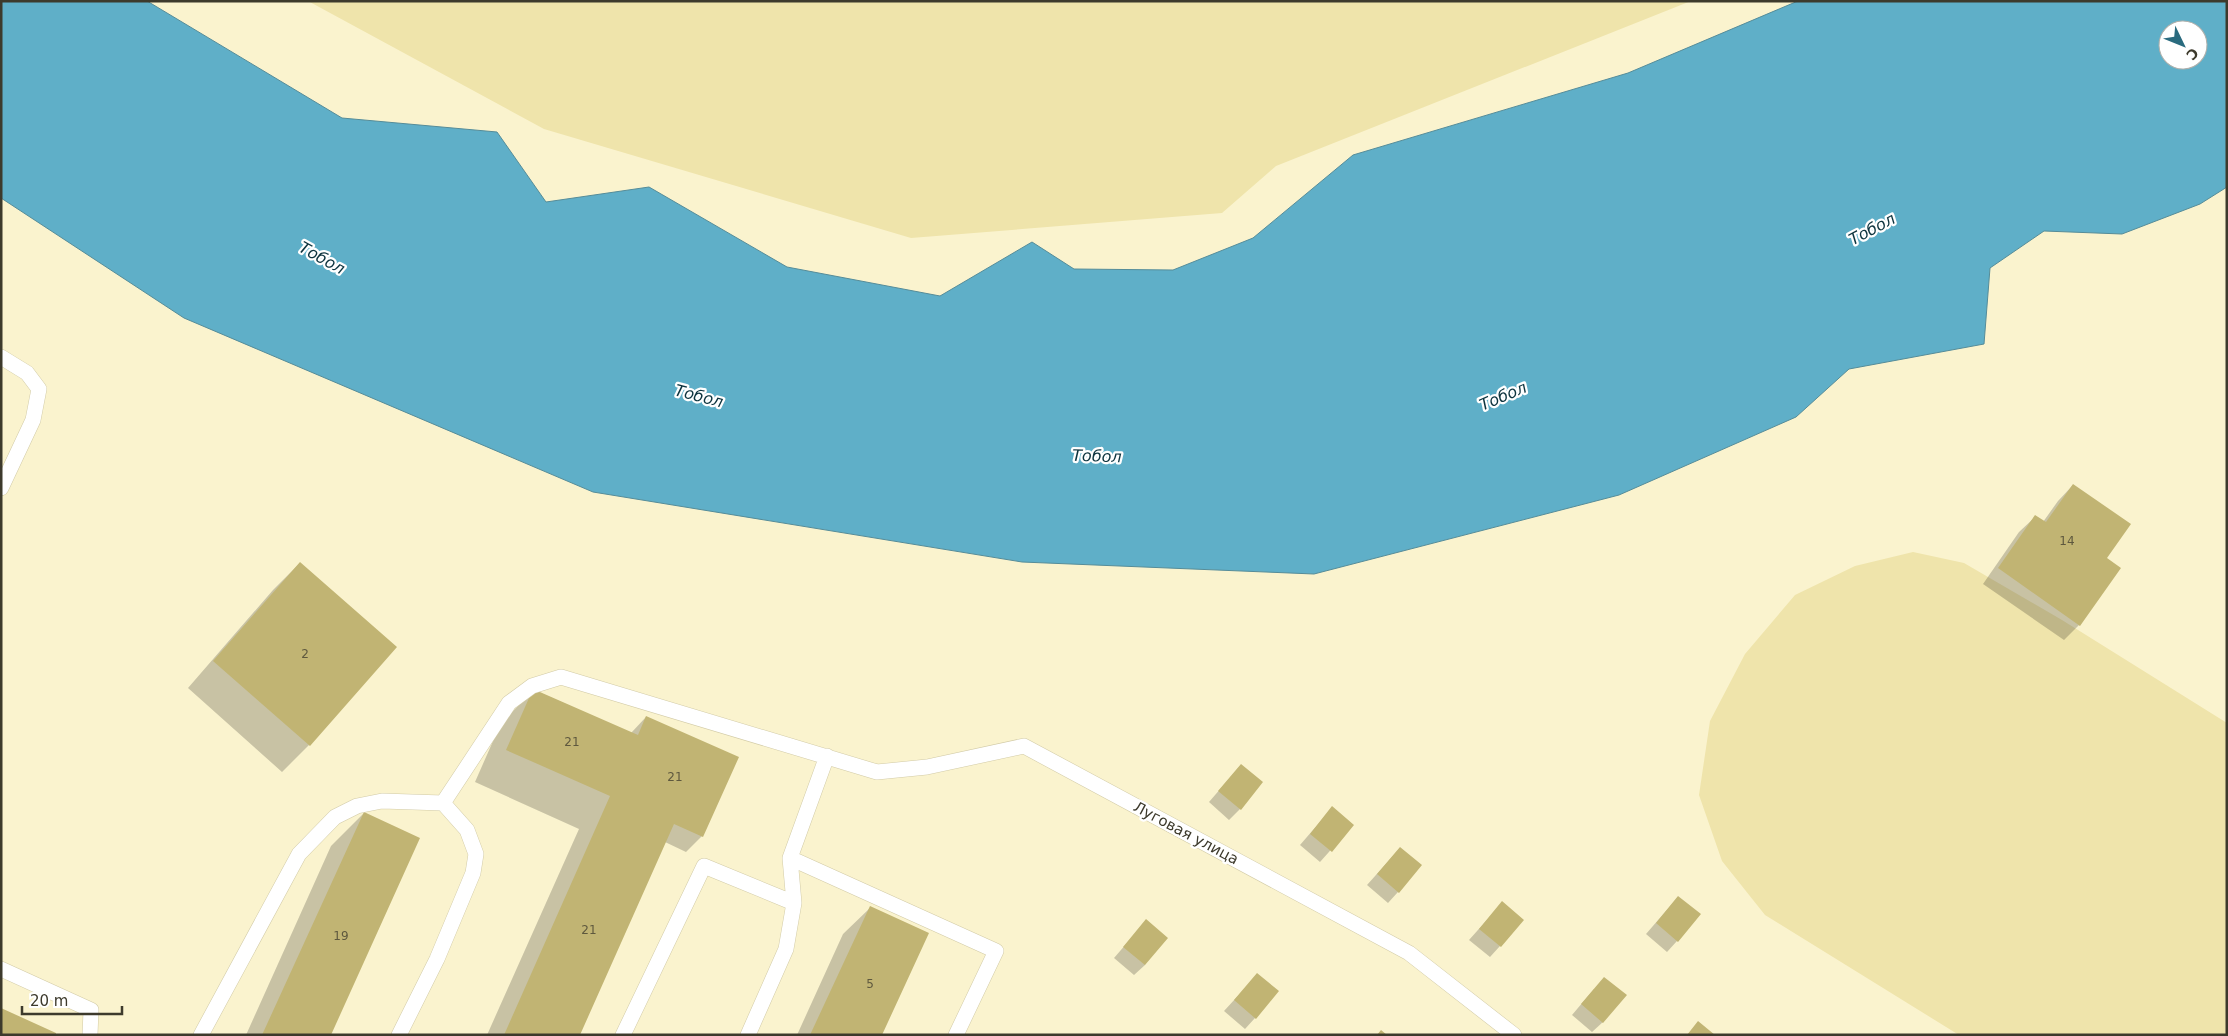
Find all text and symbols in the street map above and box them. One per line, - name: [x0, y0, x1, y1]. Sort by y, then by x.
- north arrow: [2158, 20, 2208, 70]
- text: С: [2183, 45, 2202, 63]
- water label: Тобол: [1846, 209, 1898, 249]
- water label: Тобол: [296, 238, 348, 278]
- water label: Тобол: [1477, 378, 1529, 414]
- water label: Тобол: [673, 380, 725, 412]
- water label: Тобол: [1072, 446, 1122, 466]
- house number: 14: [2059, 534, 2075, 548]
- house number: 2: [301, 647, 309, 661]
- house number: 21: [564, 735, 580, 749]
- house number: 21: [667, 770, 683, 784]
- street label: Луговая улица: [1130, 798, 1242, 868]
- house number: 21: [581, 923, 597, 937]
- house number: 19: [333, 929, 349, 943]
- house number: 5: [866, 977, 874, 991]
- scale bar: [22, 984, 122, 1016]
- text: 20 m: [30, 992, 68, 1010]

